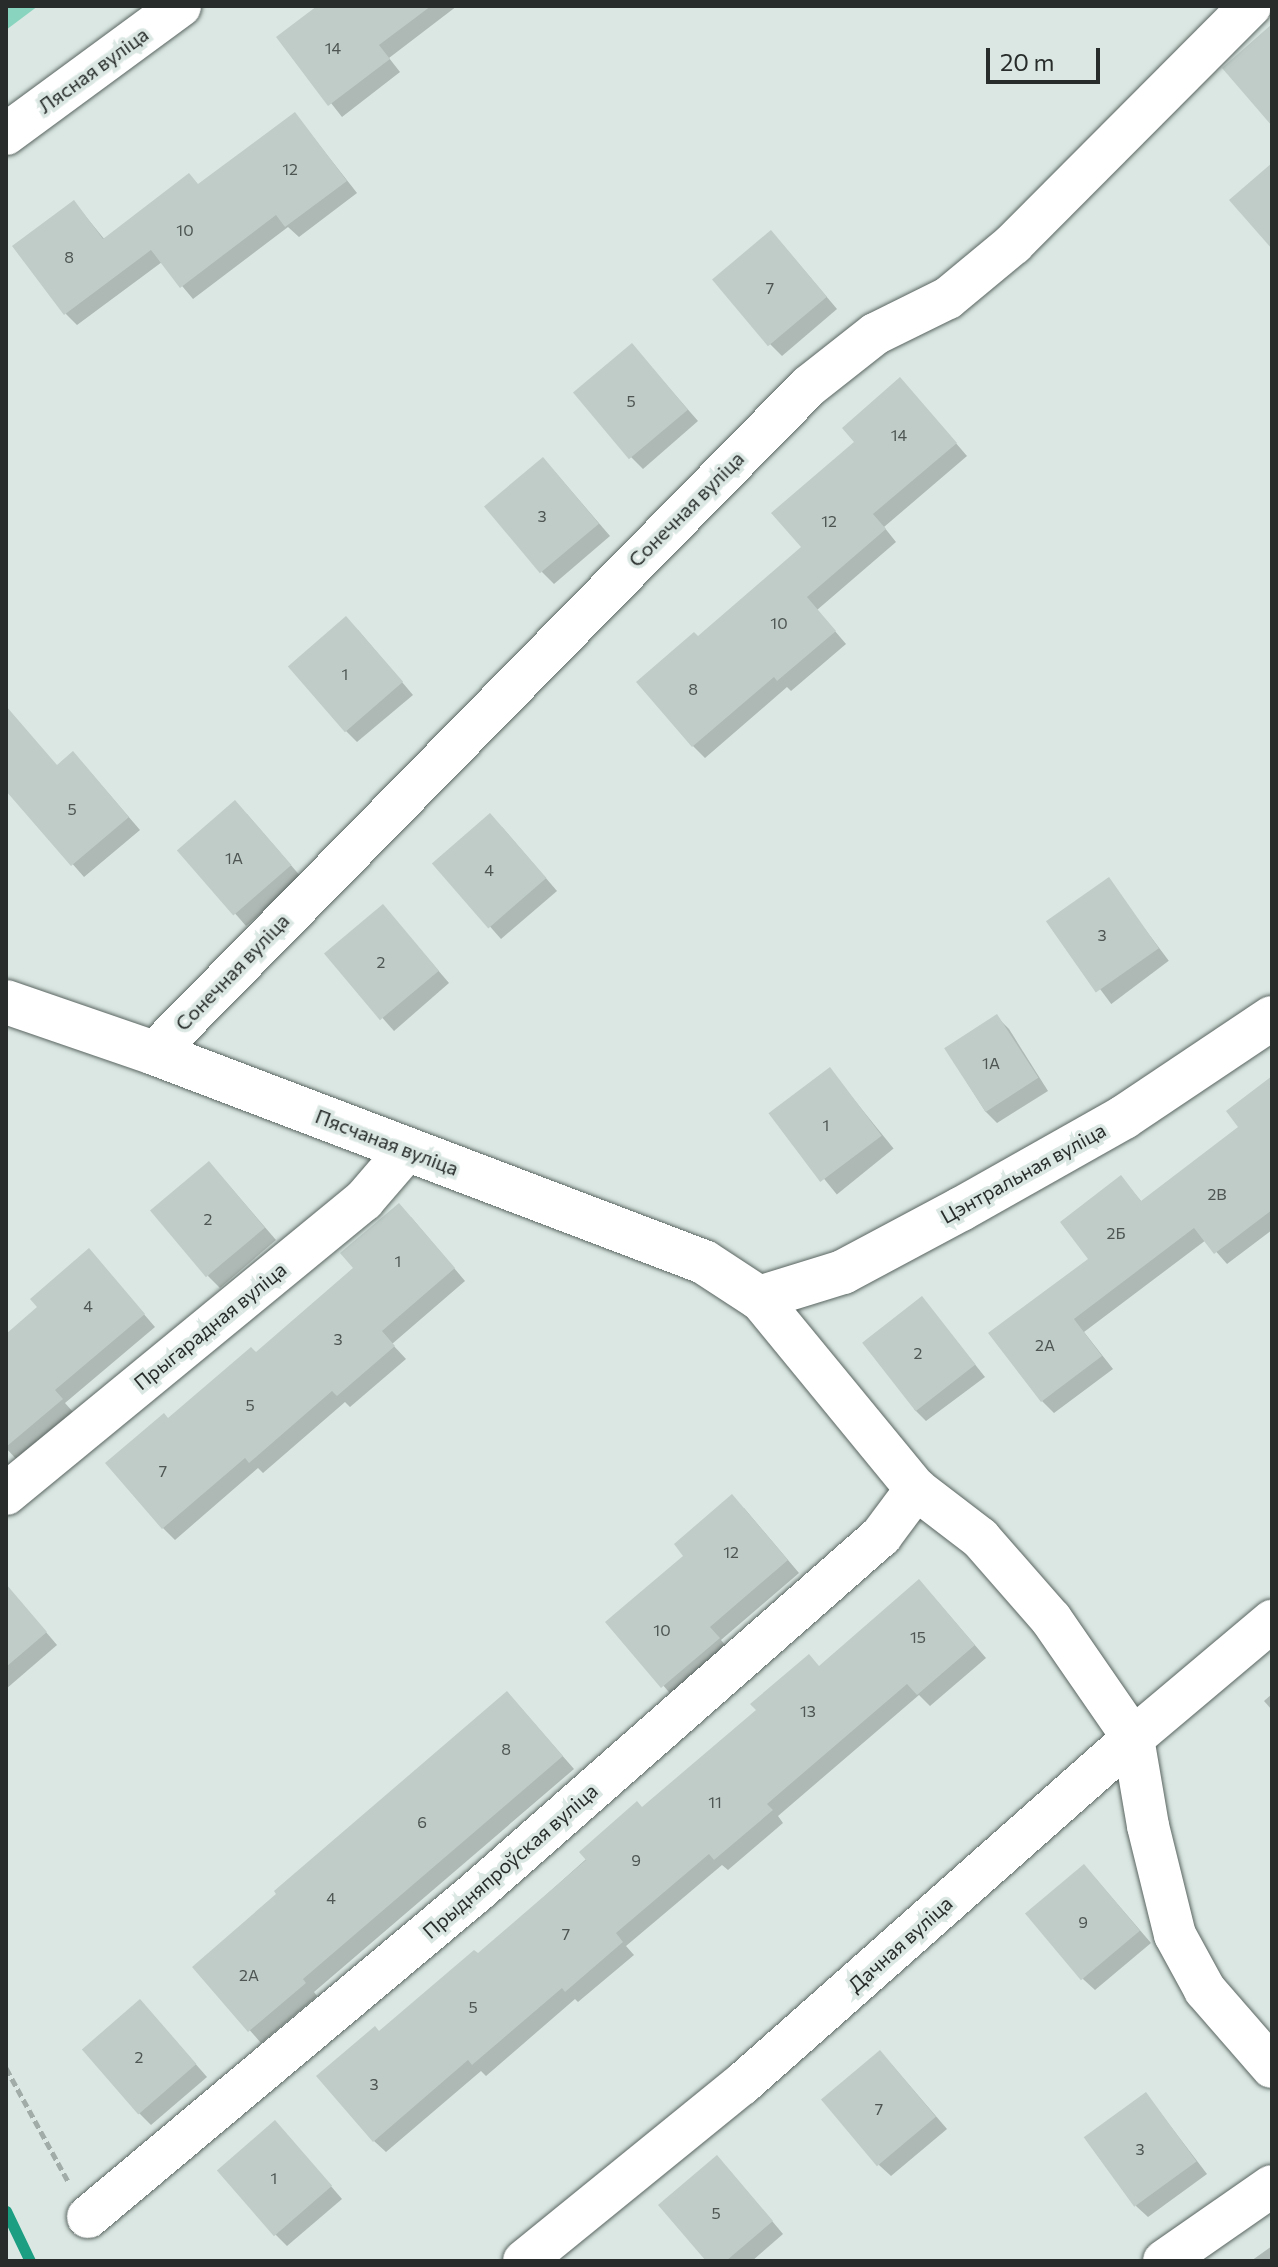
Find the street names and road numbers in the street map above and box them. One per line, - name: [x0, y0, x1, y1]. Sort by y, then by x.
- street label: Лясная вуліца: [33, 22, 153, 118]
- street label: Сонечная вуліца: [623, 446, 749, 572]
- street label: Сонечная вуліца: [170, 909, 294, 1035]
- street label: Пясчаная вуліца: [312, 1104, 462, 1180]
- street label: Цэнтральная вуліца: [936, 1118, 1110, 1228]
- street label: Прыгарадная вуліца: [129, 1257, 291, 1395]
- street label: Прыдняпроўская вуліца: [418, 1779, 602, 1943]
- street label: Дачная вуліца: [843, 1891, 957, 1997]

